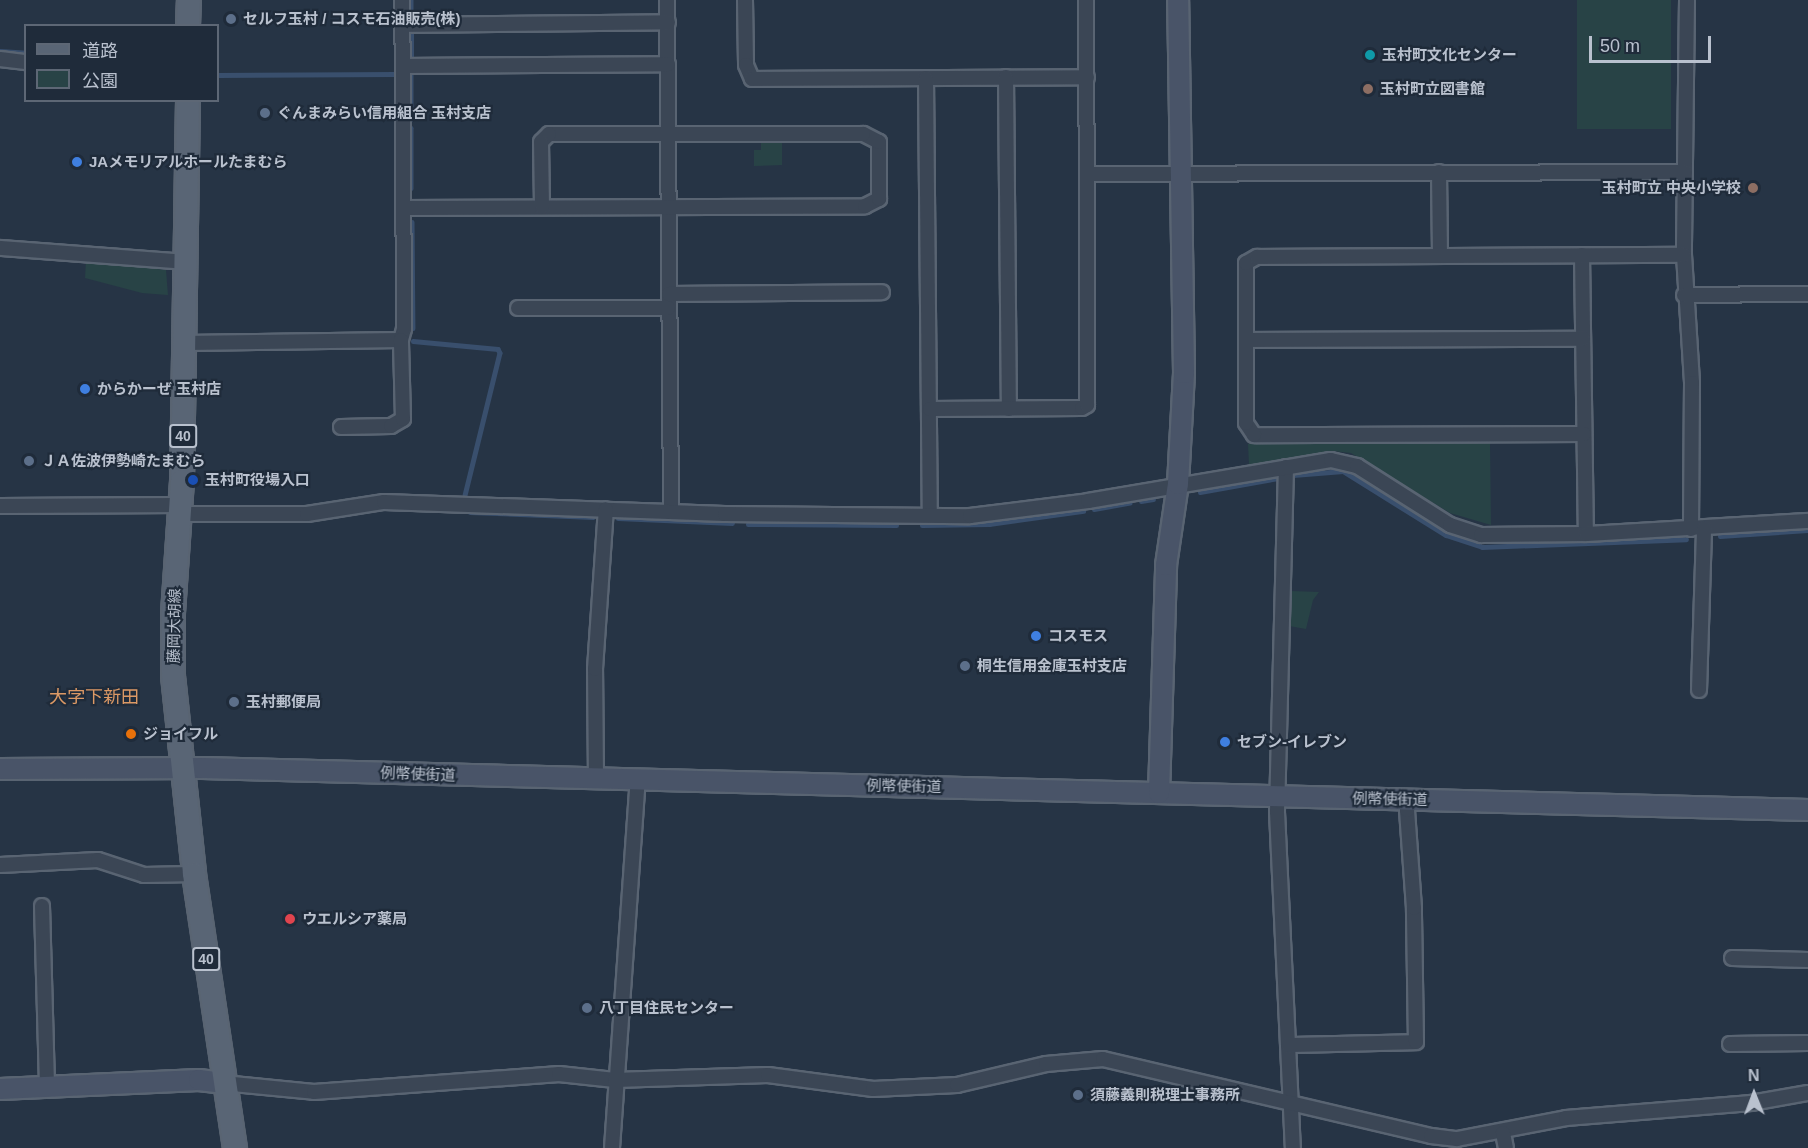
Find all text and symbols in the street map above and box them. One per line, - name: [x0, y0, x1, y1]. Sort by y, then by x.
- place label: セルフ玉村 / コスモ石油販売(株): [243, 10, 460, 28]
- marker: セルフ玉村 / コスモ石油販売(株): [224, 12, 238, 26]
- legend: [24, 24, 219, 102]
- scale bar: [1592, 24, 1714, 62]
- text: 50 m: [1600, 36, 1640, 56]
- text: 道路: [82, 41, 118, 61]
- place label: 玉村町文化センター: [1382, 46, 1517, 64]
- marker: 玉村町文化センター: [1363, 48, 1377, 62]
- text: 公園: [82, 71, 118, 91]
- place label: 玉村町立図書館: [1380, 80, 1485, 98]
- marker: 玉村町立図書館: [1361, 82, 1375, 96]
- place label: ぐんまみらい信用組合 玉村支店: [277, 104, 491, 122]
- marker: ぐんまみらい信用組合 玉村支店: [258, 106, 272, 120]
- place label: JAメモリアルホールたまむら: [89, 153, 288, 171]
- marker: JAメモリアルホールたまむら: [70, 155, 84, 169]
- place label: 玉村町立 中央小学校: [1602, 179, 1741, 197]
- marker: 玉村町立 中央小学校: [1746, 181, 1760, 195]
- place label: からかーぜ 玉村店: [97, 380, 221, 398]
- marker: からかーぜ 玉村店: [78, 382, 92, 396]
- road number: 40: [168, 425, 198, 447]
- place label: ＪＡ佐波伊勢崎たまむら: [41, 452, 206, 470]
- marker: ＪＡ佐波伊勢崎たまむら: [22, 454, 36, 468]
- place label: 玉村町役場入口: [205, 471, 310, 489]
- marker: 玉村町役場入口: [186, 473, 200, 487]
- street label: 藤岡大胡線: [164, 588, 184, 664]
- place label: コスモス: [1048, 627, 1108, 645]
- marker: コスモス: [1029, 629, 1043, 643]
- place label: 桐生信用金庫玉村支店: [977, 657, 1127, 675]
- marker: 桐生信用金庫玉村支店: [958, 659, 972, 673]
- district label: 大字下新田: [49, 686, 139, 708]
- place label: 玉村郵便局: [246, 693, 321, 711]
- marker: 玉村郵便局: [227, 695, 241, 709]
- place label: ジョイフル: [143, 725, 218, 743]
- marker: ジョイフル: [124, 727, 138, 741]
- place label: セブン-イレブン: [1237, 733, 1347, 751]
- marker: セブン-イレブン: [1218, 735, 1232, 749]
- street label: 例幣使街道: [380, 764, 456, 784]
- street label: 例幣使街道: [866, 776, 942, 796]
- street label: 例幣使街道: [1352, 789, 1428, 809]
- place label: ウエルシア薬局: [302, 910, 407, 928]
- marker: ウエルシア薬局: [283, 912, 297, 926]
- road number: 40: [191, 948, 221, 970]
- place label: 八丁目住民センター: [599, 999, 734, 1017]
- marker: 八丁目住民センター: [580, 1001, 594, 1015]
- north arrow: [1724, 1064, 1784, 1124]
- text: N: [1748, 1067, 1760, 1084]
- place label: 須藤義則税理士事務所: [1090, 1086, 1240, 1104]
- marker: 須藤義則税理士事務所: [1071, 1088, 1085, 1102]

